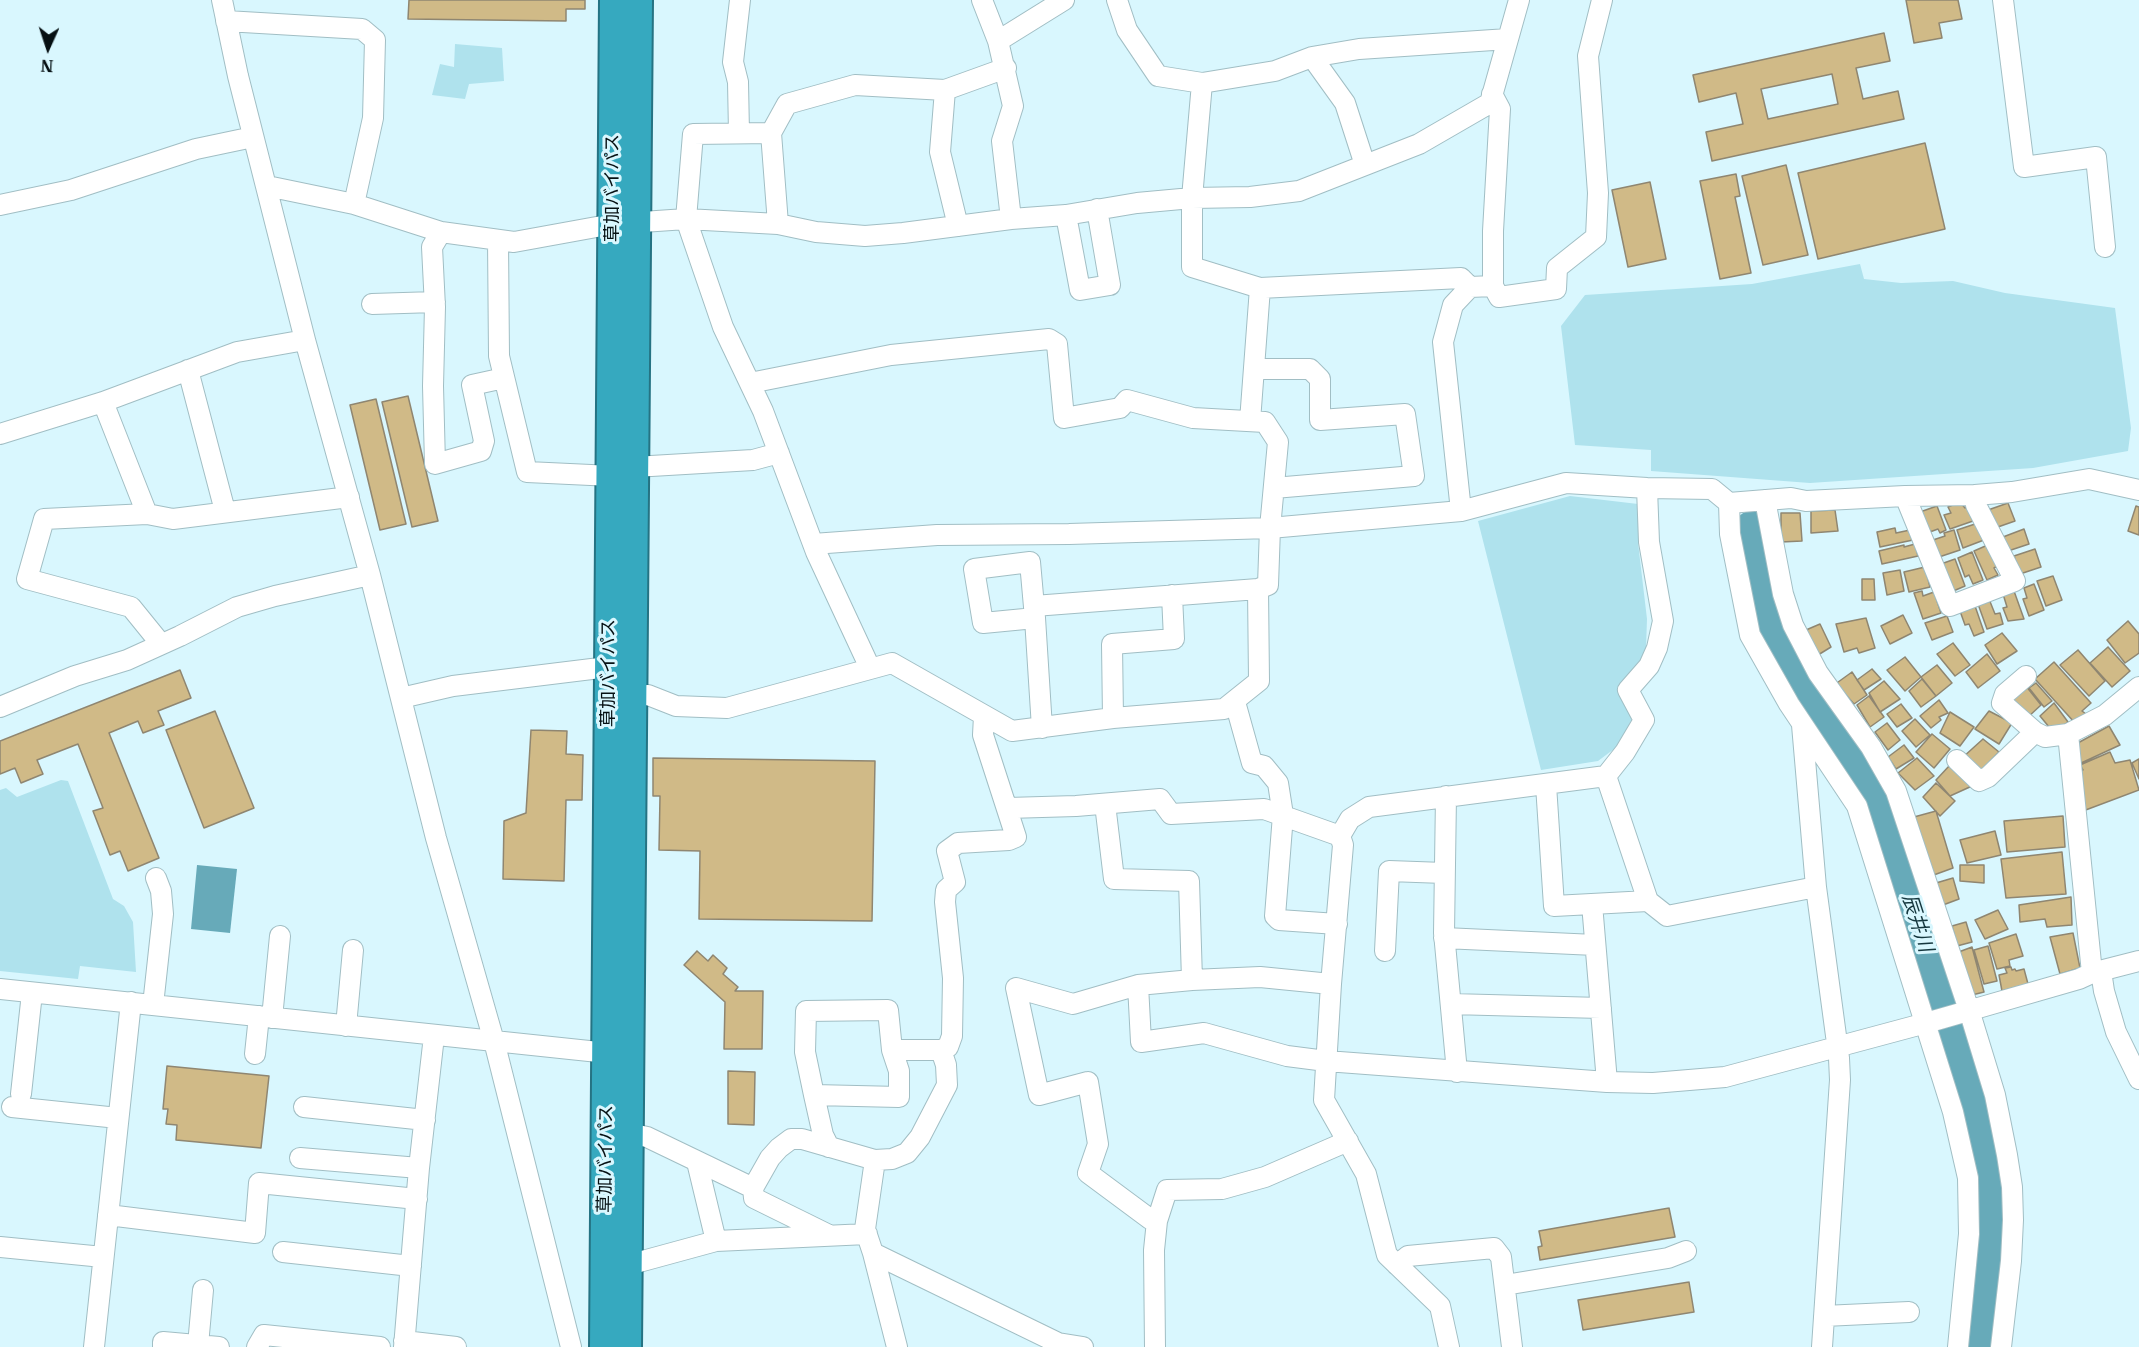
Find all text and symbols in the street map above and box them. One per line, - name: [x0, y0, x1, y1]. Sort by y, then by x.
- north arrow: [18, 18, 78, 78]
- text: N: [40, 56, 54, 76]
- street label: 草加バイパス: [602, 134, 624, 242]
- street label: 草加バイパス: [598, 619, 620, 727]
- water label: 辰井川: [1896, 891, 1938, 955]
- street label: 草加バイパス: [594, 1105, 618, 1213]

